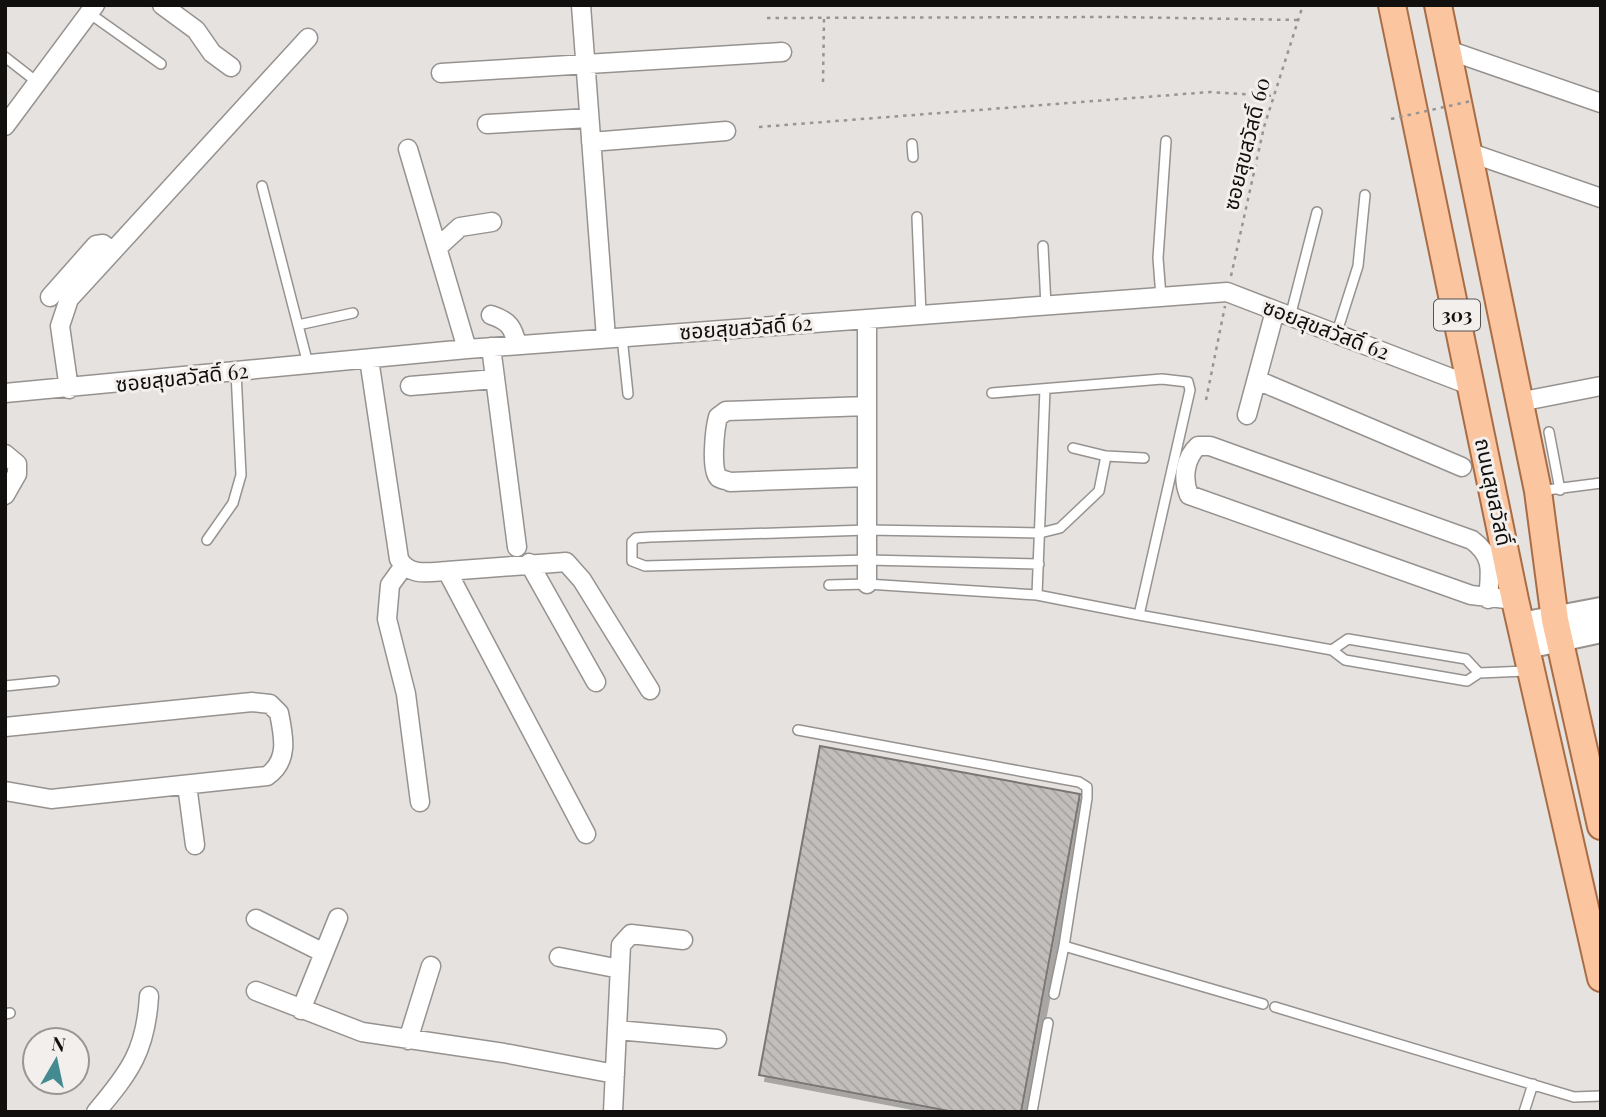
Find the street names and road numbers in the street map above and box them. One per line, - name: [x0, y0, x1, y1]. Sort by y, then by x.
- street label: ซอยสุขสวัสดิ์ 60: [1215, 74, 1276, 213]
- street label: ซอยสุขสวัสดิ์ 62: [1259, 291, 1394, 366]
- road number: 303: [1434, 300, 1480, 330]
- street label: ซอยสุขสวัสดิ์ 62: [678, 307, 813, 346]
- street label: ซอยสุขสวัสดิ์ 62: [114, 355, 250, 398]
- street label: ถนนสุขสวัสดิ์: [1469, 435, 1520, 548]

